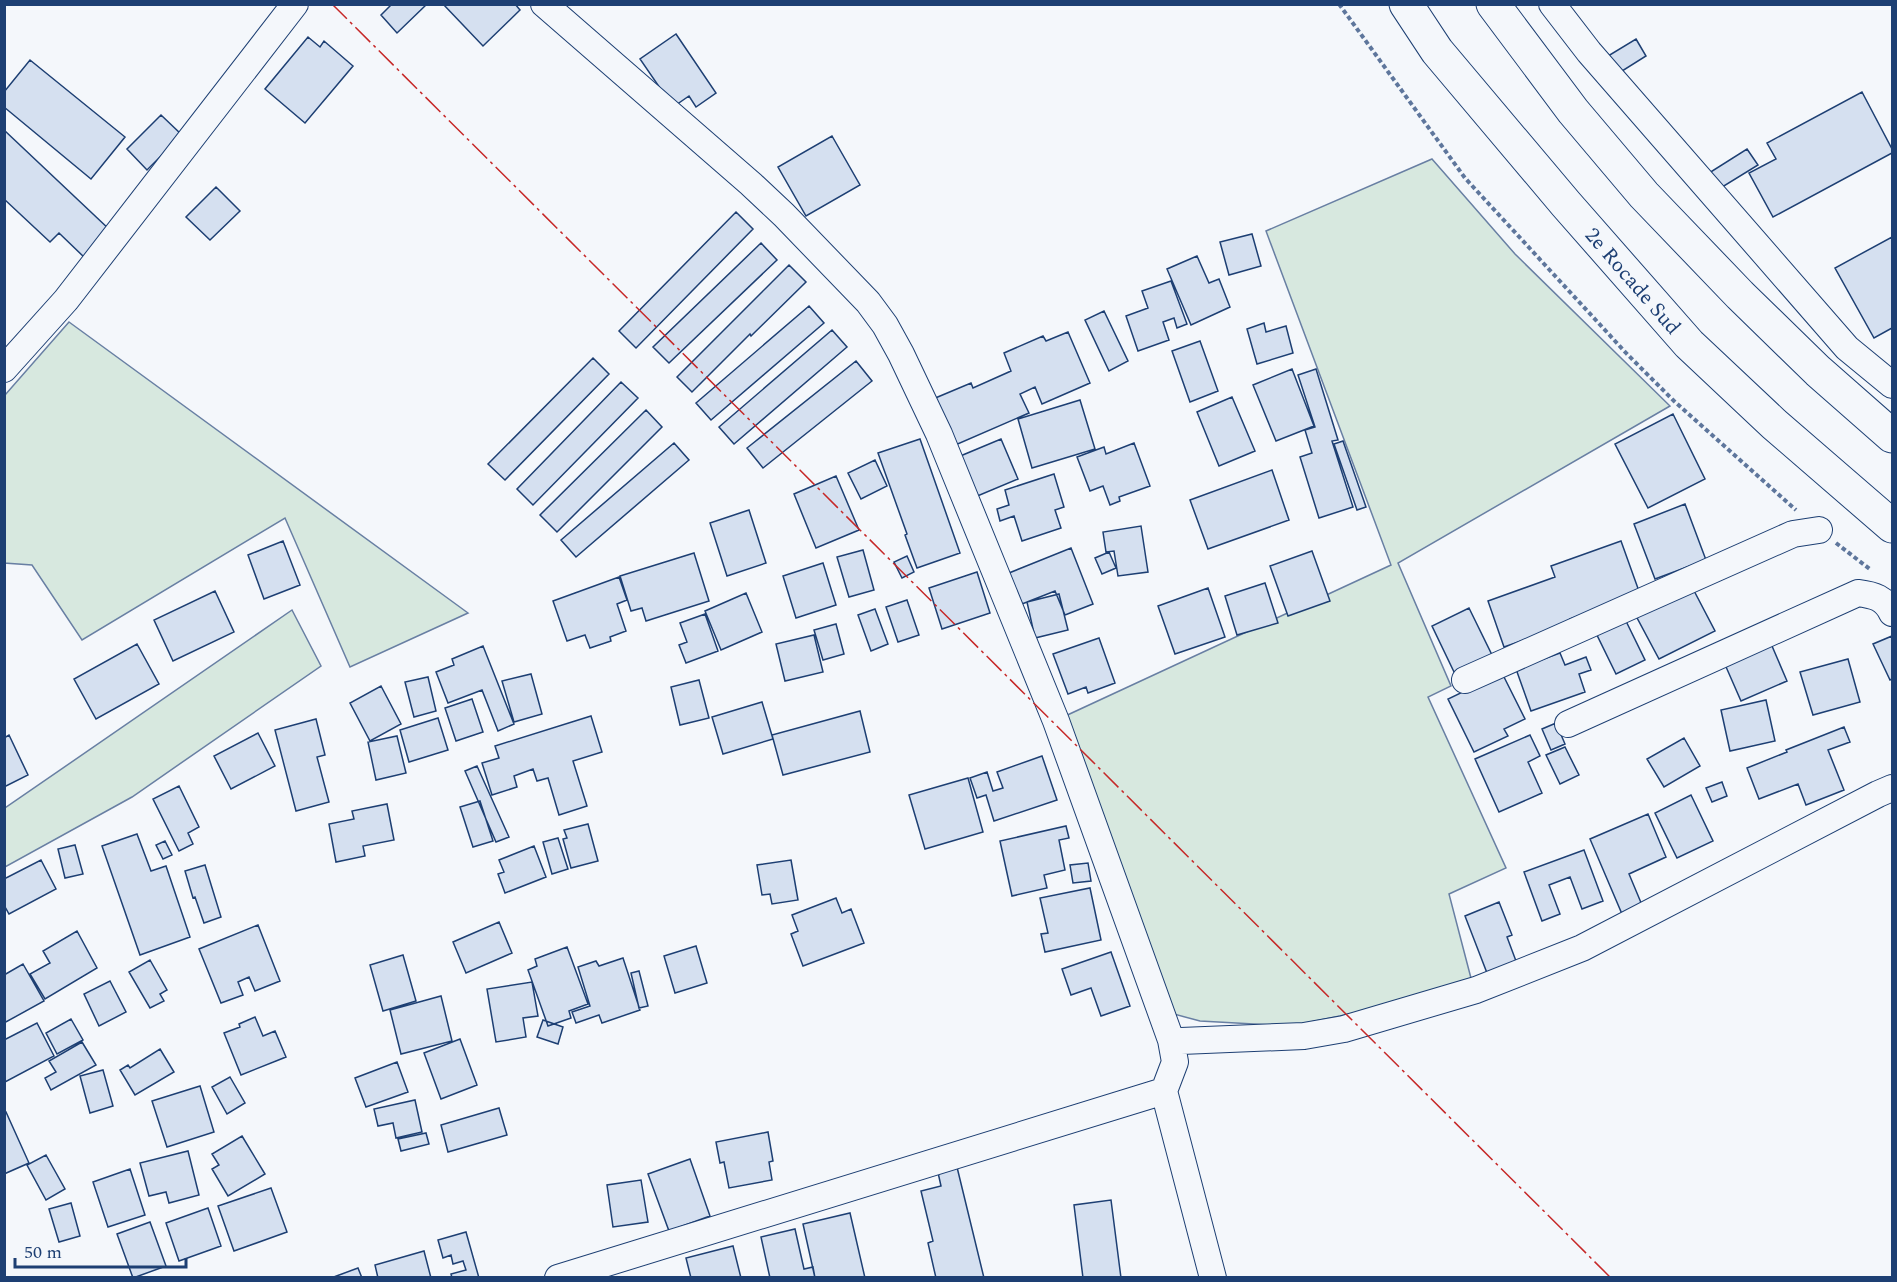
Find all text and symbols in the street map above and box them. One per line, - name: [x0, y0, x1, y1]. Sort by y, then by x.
- street label: 2e Rocade Sud: [1576, 221, 1688, 342]
- scale bar: [15, 1231, 186, 1269]
- text: 50 m: [24, 1239, 62, 1266]

